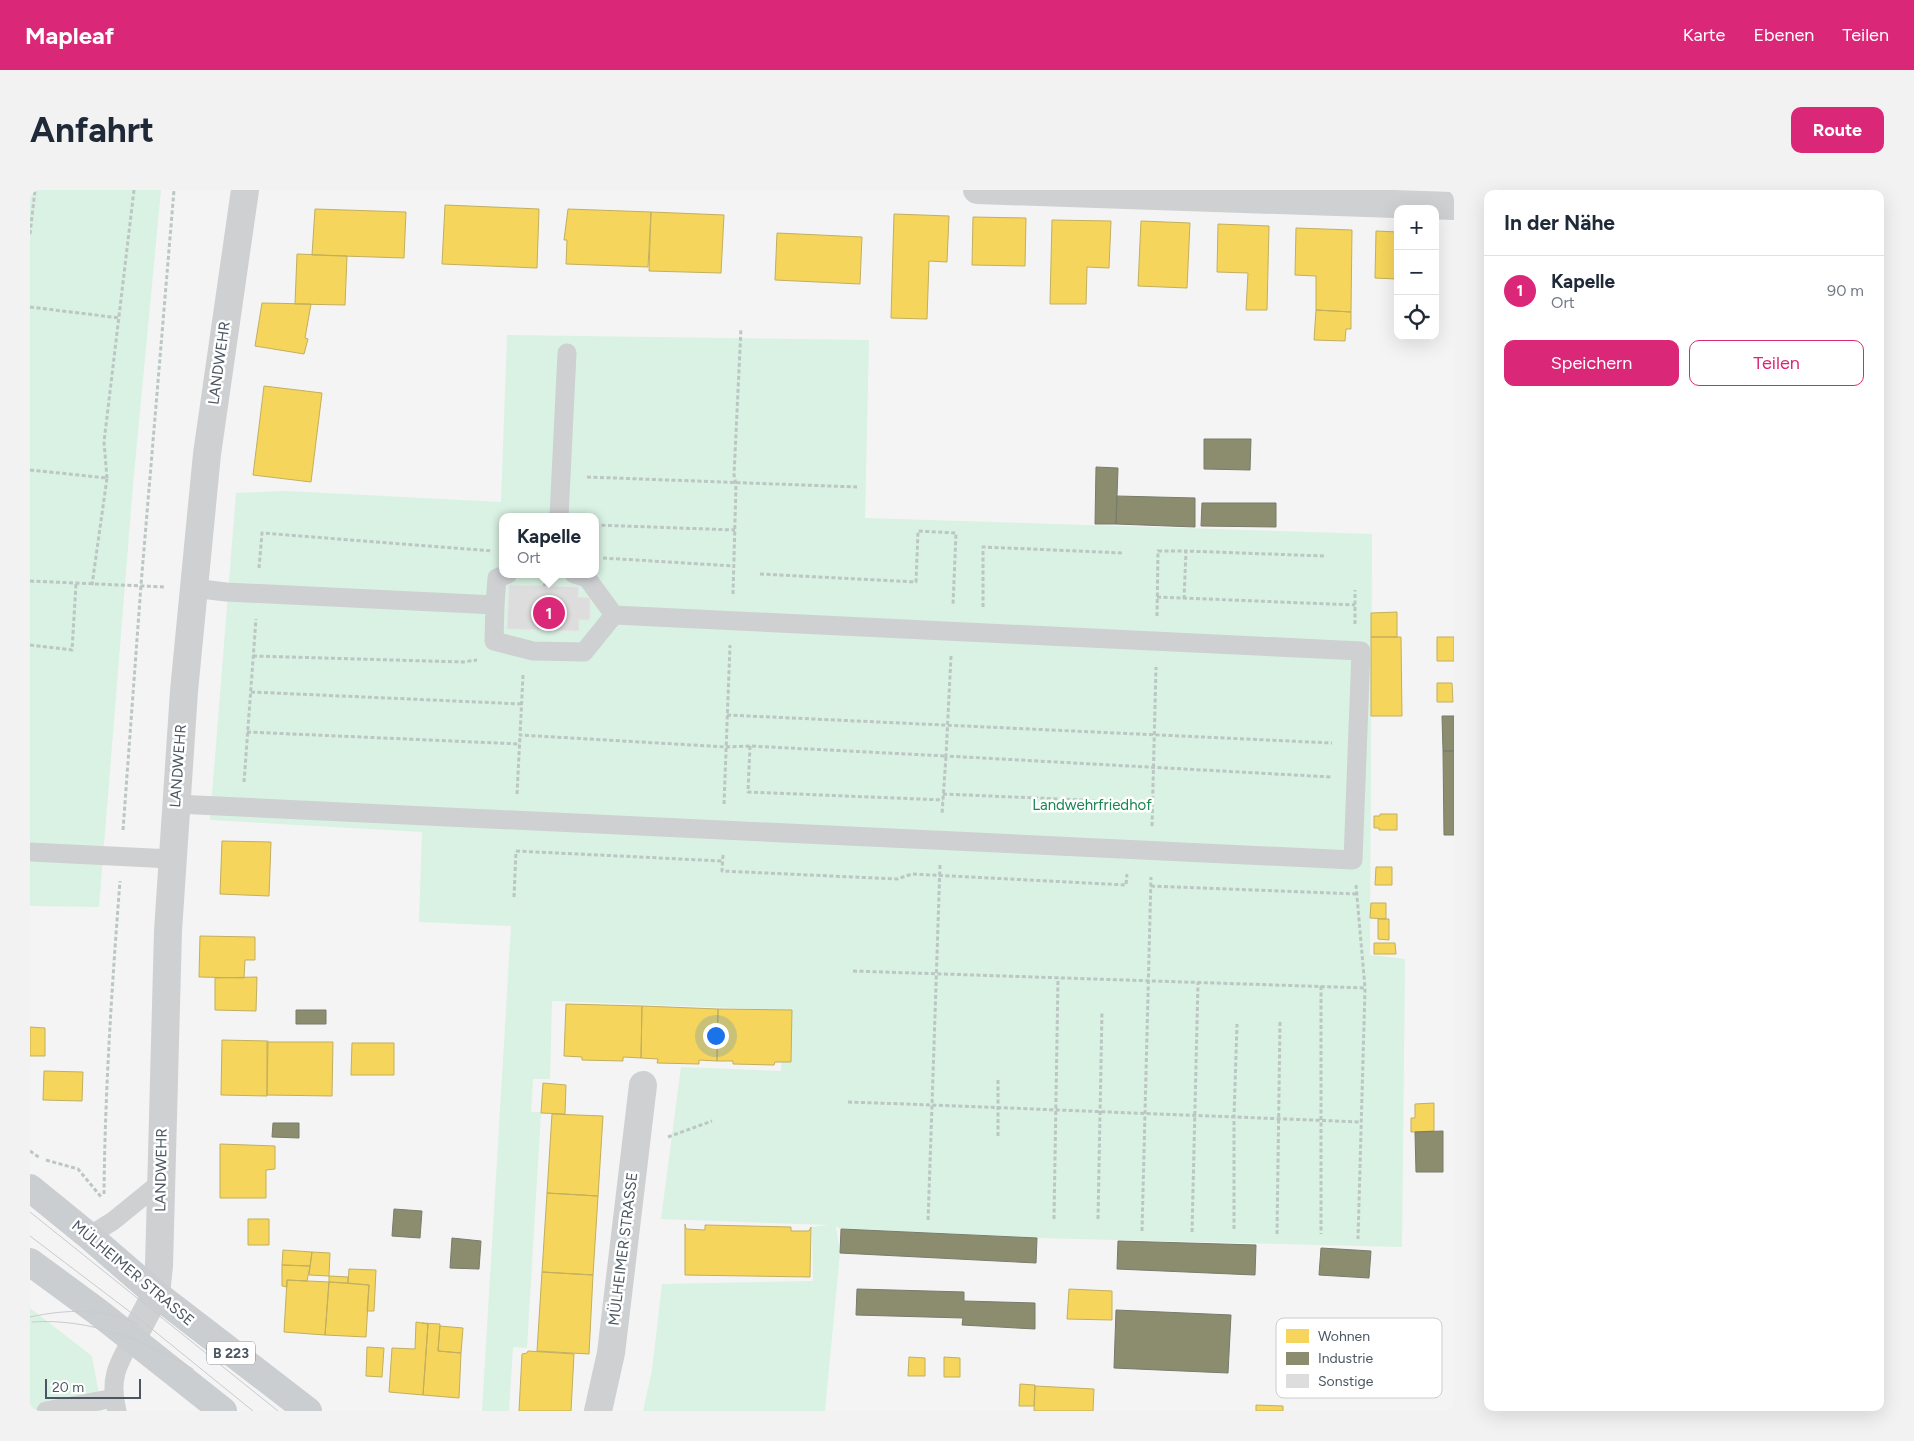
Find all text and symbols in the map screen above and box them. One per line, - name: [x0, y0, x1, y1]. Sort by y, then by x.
- text: Mapleaf: [25, 21, 114, 50]
- text: Karte: [1683, 24, 1725, 46]
- text: Ebenen: [1753, 24, 1814, 46]
- text: Teilen: [1842, 24, 1889, 46]
- button: Route: [1791, 107, 1884, 153]
- text: Anfahrt: [30, 109, 154, 151]
- map controls: [1394, 205, 1439, 340]
- button: +: [1394, 205, 1439, 250]
- text: In der Nähe: [1504, 210, 1615, 235]
- button: −: [1394, 250, 1439, 295]
- text: Kapelle: [1551, 270, 1615, 293]
- text: 1: [1517, 281, 1523, 300]
- text: 90 m: [1827, 281, 1864, 300]
- text: Ort: [1551, 293, 1575, 312]
- button: locate: [1394, 295, 1439, 340]
- street label: LANDWEHR: [204, 320, 234, 406]
- button: Speichern: [1504, 340, 1679, 386]
- button: Teilen: [1689, 340, 1864, 386]
- popup: [499, 513, 599, 578]
- text: Kapelle: [517, 525, 581, 548]
- text: Ort: [517, 548, 541, 567]
- pin: 1: [533, 594, 565, 632]
- street label: LANDWEHR: [166, 724, 190, 808]
- park label: Landwehrfriedhof: [1032, 796, 1152, 814]
- your location: [703, 1023, 729, 1049]
- street label: LANDWEHR: [151, 1128, 171, 1212]
- street label: MÜLHEIMER STRASSE: [605, 1171, 641, 1327]
- street label: MÜLHEIMER STRASSE: [68, 1217, 198, 1329]
- legend: [1276, 1318, 1442, 1398]
- text: Wohnen: [1318, 1328, 1370, 1345]
- road number: B 223: [207, 1342, 255, 1364]
- text: Industrie: [1318, 1350, 1373, 1367]
- text: Sonstige: [1318, 1373, 1374, 1390]
- scale bar: [45, 1376, 141, 1399]
- text: 20 m: [52, 1379, 84, 1396]

